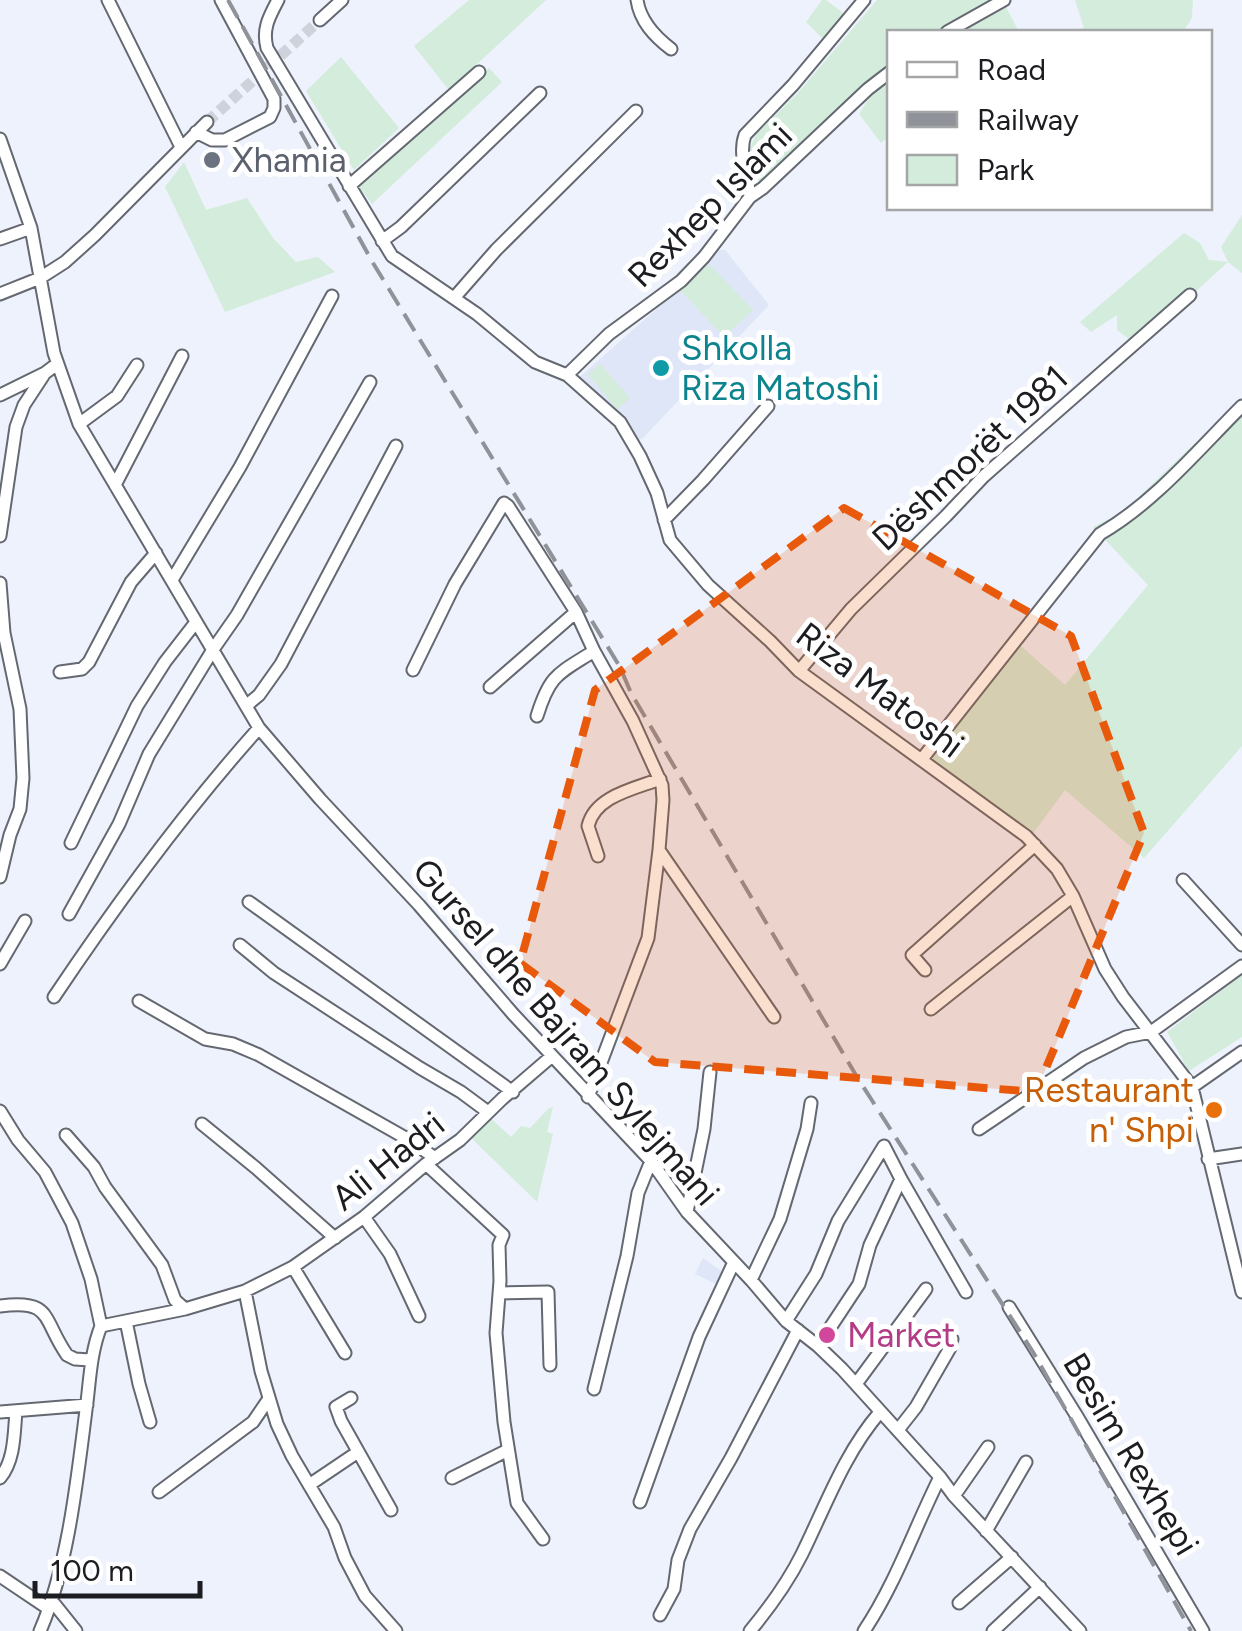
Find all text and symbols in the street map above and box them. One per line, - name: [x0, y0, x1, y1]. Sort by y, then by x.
- legend: [887, 30, 1212, 210]
- text: Road: [977, 51, 1046, 88]
- text: Railway: [977, 101, 1079, 138]
- street label: Rexhep Islami: [619, 114, 801, 296]
- place label: Xhamia: [232, 139, 347, 181]
- marker: Xhamia: [201, 149, 223, 171]
- text: Park: [977, 151, 1035, 188]
- place label: Shkolla Riza Matoshi: [681, 327, 880, 409]
- marker: Shkolla Riza Matoshi: [650, 357, 672, 379]
- street label: Dëshmorët 1981: [863, 357, 1077, 559]
- street label: Riza Matoshi: [788, 613, 972, 767]
- street label: Gursel dhe Bajram Sylejmani: [404, 850, 728, 1214]
- place label: Restaurant n' Shpi: [1024, 1069, 1194, 1151]
- marker: Restaurant n' Shpi: [1203, 1099, 1225, 1121]
- street label: Ali Hadri: [323, 1103, 453, 1219]
- place label: Market: [847, 1314, 955, 1356]
- marker: Market: [816, 1324, 838, 1346]
- street label: Besim Rexhepi: [1054, 1345, 1208, 1563]
- scale bar: [35, 1536, 200, 1598]
- text: 100 m: [50, 1552, 134, 1589]

